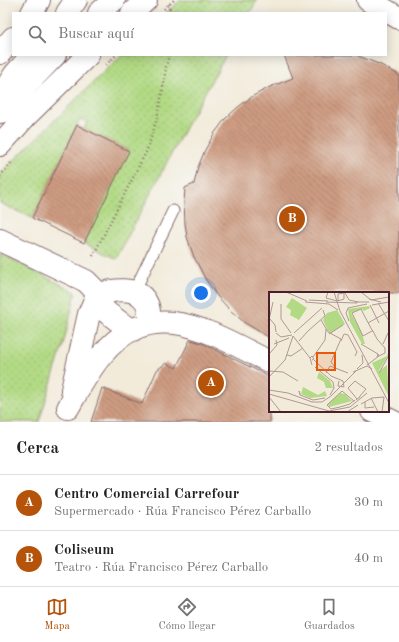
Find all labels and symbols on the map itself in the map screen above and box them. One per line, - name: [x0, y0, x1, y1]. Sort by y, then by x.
- pin: B: [279, 204, 305, 234]
- your location: [191, 283, 211, 303]
- inset map: [269, 292, 389, 412]
- pin: A: [198, 368, 224, 398]

